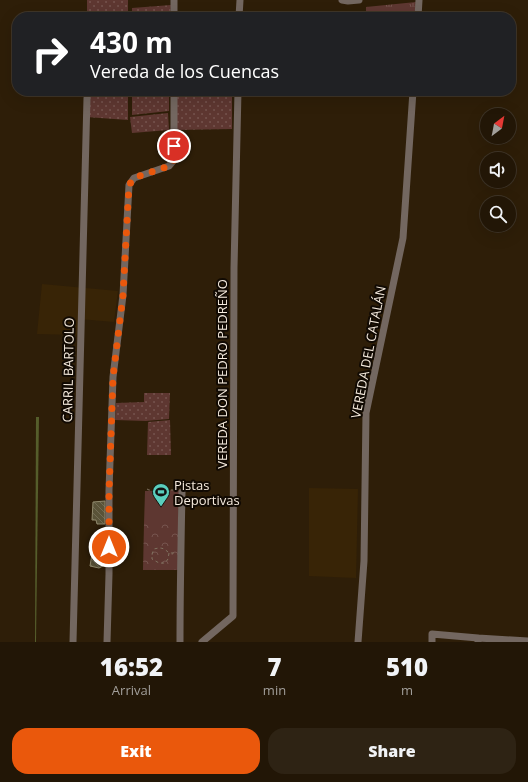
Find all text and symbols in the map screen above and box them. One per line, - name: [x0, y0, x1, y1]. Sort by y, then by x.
- text: 430 m: [90, 23, 173, 61]
- icon: right: [24, 28, 76, 80]
- text: Vereda de los Cuencas: [90, 59, 279, 83]
- north arrow: [480, 108, 516, 144]
- map controls: [480, 108, 516, 232]
- pin: [157, 129, 191, 163]
- icon: arrive: [163, 135, 185, 157]
- button: sound: [480, 152, 516, 188]
- button: search: [480, 196, 516, 232]
- street label: VEREDA DON PEDRO PEDREÑO: [213, 279, 231, 469]
- street label: VEREDA DEL CATALÁN: [346, 284, 390, 420]
- street label: CARRIL BARTOLO: [58, 317, 78, 423]
- place label: Pistas Deportivas: [174, 476, 240, 509]
- sports icon: Pistas Deportivas: [151, 482, 171, 507]
- position arrow: [88, 526, 130, 568]
- text: 16:52: [100, 650, 163, 683]
- text: 7: [267, 650, 282, 683]
- text: 510: [386, 650, 428, 683]
- text: Arrival: [112, 681, 151, 699]
- text: min: [263, 681, 286, 699]
- text: m: [401, 681, 413, 699]
- button: Exit: [12, 728, 260, 774]
- button: Share: [268, 728, 516, 774]

